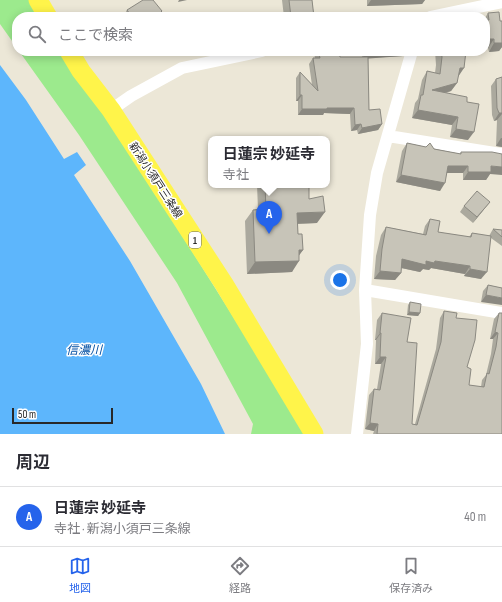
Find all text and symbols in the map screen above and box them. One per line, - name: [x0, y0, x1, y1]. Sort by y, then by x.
- search box: [12, 12, 490, 56]
- icon: search: [26, 23, 48, 45]
- text: ここで検索: [58, 26, 133, 45]
- popup: [208, 136, 330, 188]
- street label: 新潟小須戸三条線: [126, 140, 185, 221]
- text: 日蓮宗 妙延寺: [223, 145, 315, 164]
- text: 寺社: [223, 167, 249, 183]
- pin: A: [256, 201, 282, 234]
- road number: 1: [189, 232, 201, 248]
- your location: [330, 270, 350, 290]
- water label: 信濃川: [66, 343, 104, 358]
- scale bar: [12, 406, 113, 425]
- text: 50 m: [18, 408, 36, 421]
- text: 周辺: [16, 453, 50, 473]
- text: 日蓮宗 妙延寺: [54, 499, 146, 518]
- text: A: [26, 509, 32, 525]
- text: 40 m: [464, 509, 486, 525]
- text: 寺社 · 新潟小須戸三条線: [54, 521, 191, 537]
- tab: 地図: [69, 555, 91, 595]
- tab: 経路: [229, 555, 251, 595]
- tab: 保存済み: [389, 555, 433, 595]

